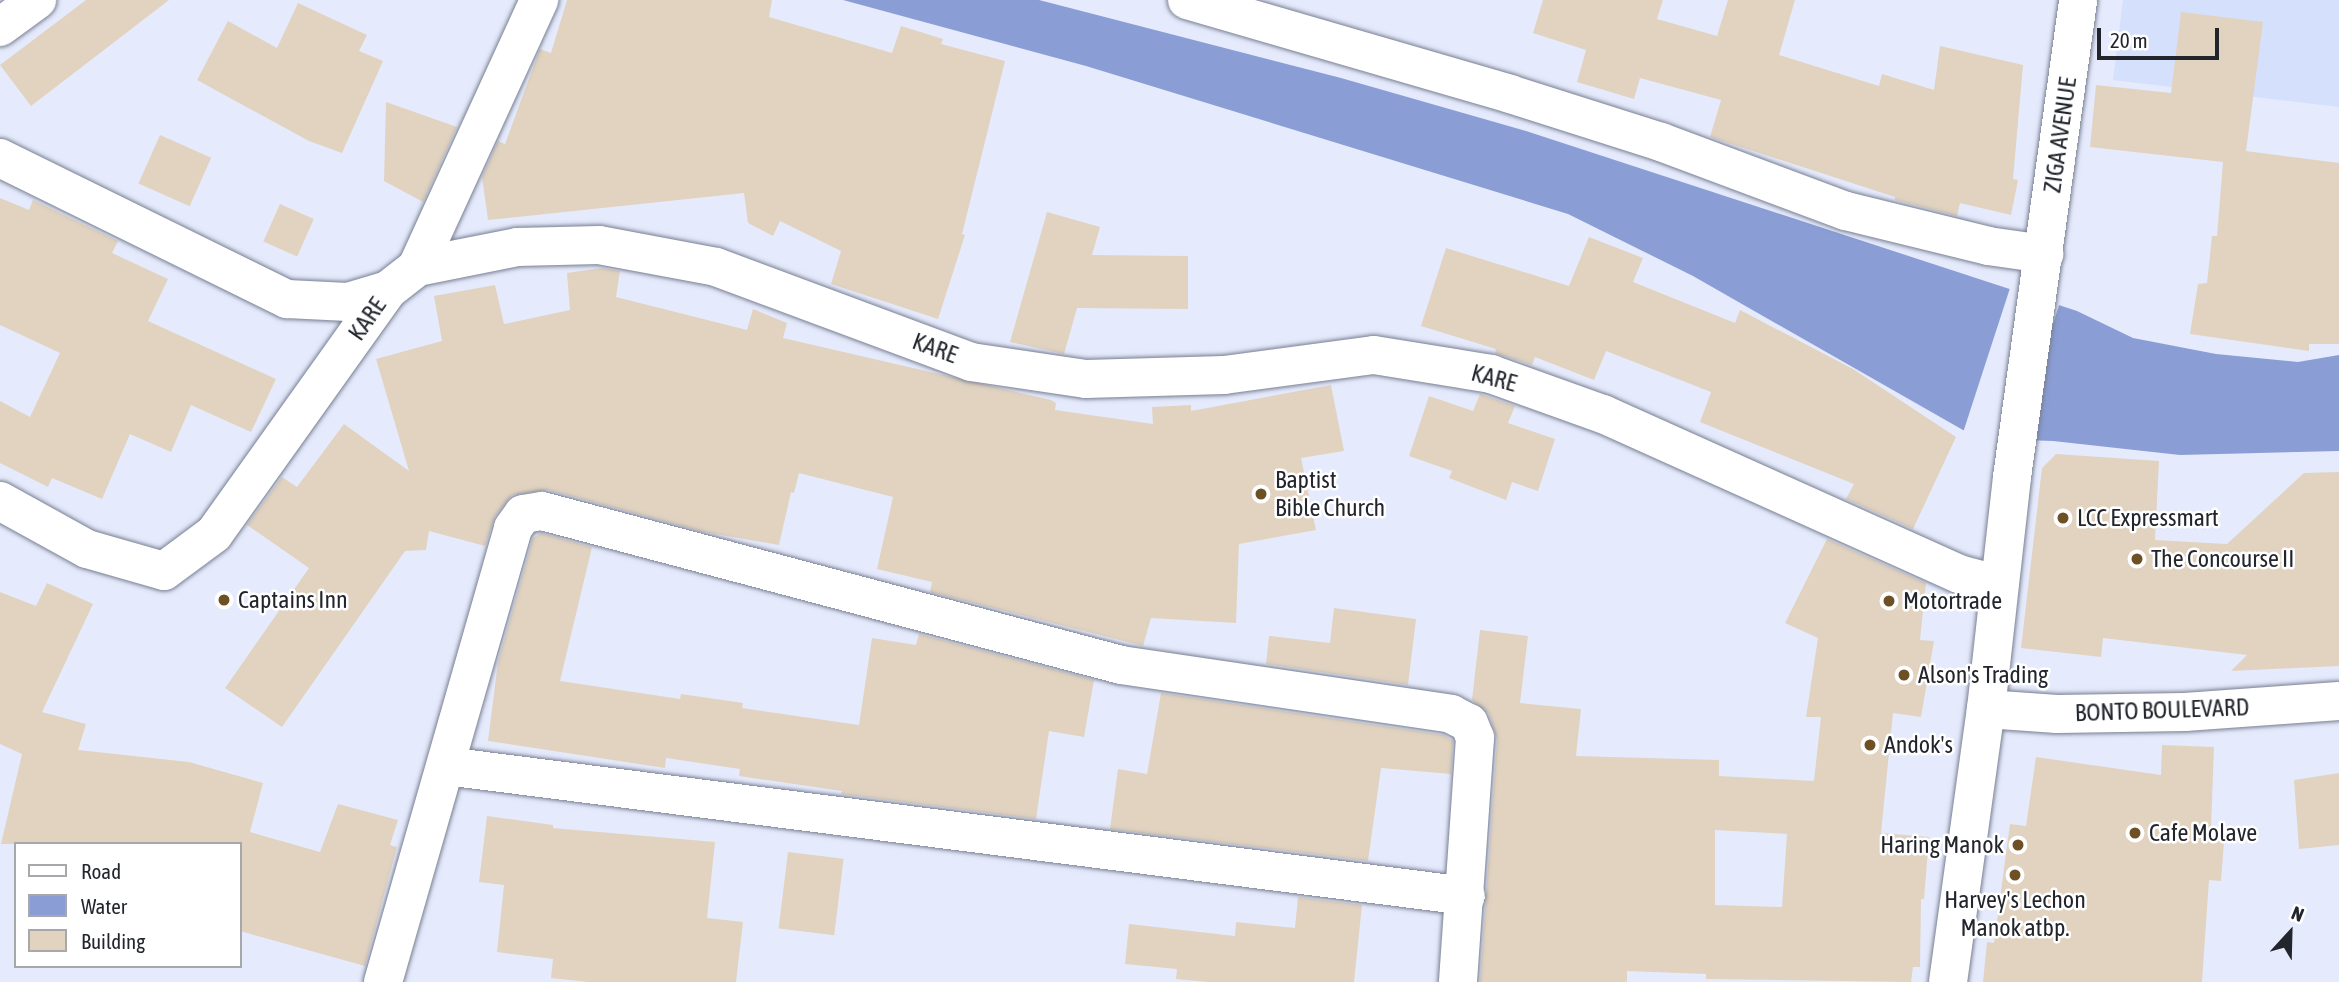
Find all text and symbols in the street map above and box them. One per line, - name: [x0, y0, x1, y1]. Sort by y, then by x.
- scale bar: [2101, 14, 2224, 58]
- text: 20 m: [2110, 28, 2148, 52]
- street label: ZIGA AVENUE: [2038, 75, 2082, 195]
- street label: KARE: [342, 292, 392, 346]
- street label: KARE: [909, 327, 961, 369]
- street label: KARE: [1468, 358, 1520, 398]
- place label: Baptist Bible Church: [1275, 466, 1385, 522]
- marker: Baptist Bible Church: [1253, 486, 1269, 502]
- place label: LCC Expressmart: [2077, 504, 2219, 532]
- marker: LCC Expressmart: [2055, 510, 2071, 526]
- place label: The Concourse II: [2151, 545, 2294, 573]
- marker: The Concourse II: [2129, 551, 2145, 567]
- place label: Captains Inn: [238, 586, 348, 614]
- place label: Motortrade: [1903, 587, 2002, 615]
- marker: Captains Inn: [216, 592, 232, 608]
- marker: Motortrade: [1881, 593, 1897, 609]
- place label: Alson's Trading: [1918, 661, 2048, 689]
- marker: Alson's Trading: [1896, 667, 1912, 683]
- street label: BONTO BOULEVARD: [2074, 693, 2250, 727]
- place label: Andok's: [1884, 731, 1953, 759]
- marker: Andok's: [1862, 737, 1878, 753]
- place label: Cafe Molave: [2149, 819, 2257, 847]
- marker: Cafe Molave: [2127, 825, 2143, 841]
- place label: Haring Manok: [1880, 831, 2004, 859]
- marker: Haring Manok: [2010, 837, 2026, 853]
- legend: [14, 842, 242, 968]
- text: Road: [81, 859, 121, 883]
- marker: Harvey's Lechon Manok atbp.: [2007, 867, 2023, 883]
- place label: Harvey's Lechon Manok atbp.: [1944, 886, 2086, 942]
- text: Water: [81, 894, 127, 918]
- north arrow: [2255, 898, 2325, 968]
- text: N: [2289, 901, 2307, 926]
- text: Building: [81, 929, 145, 953]

